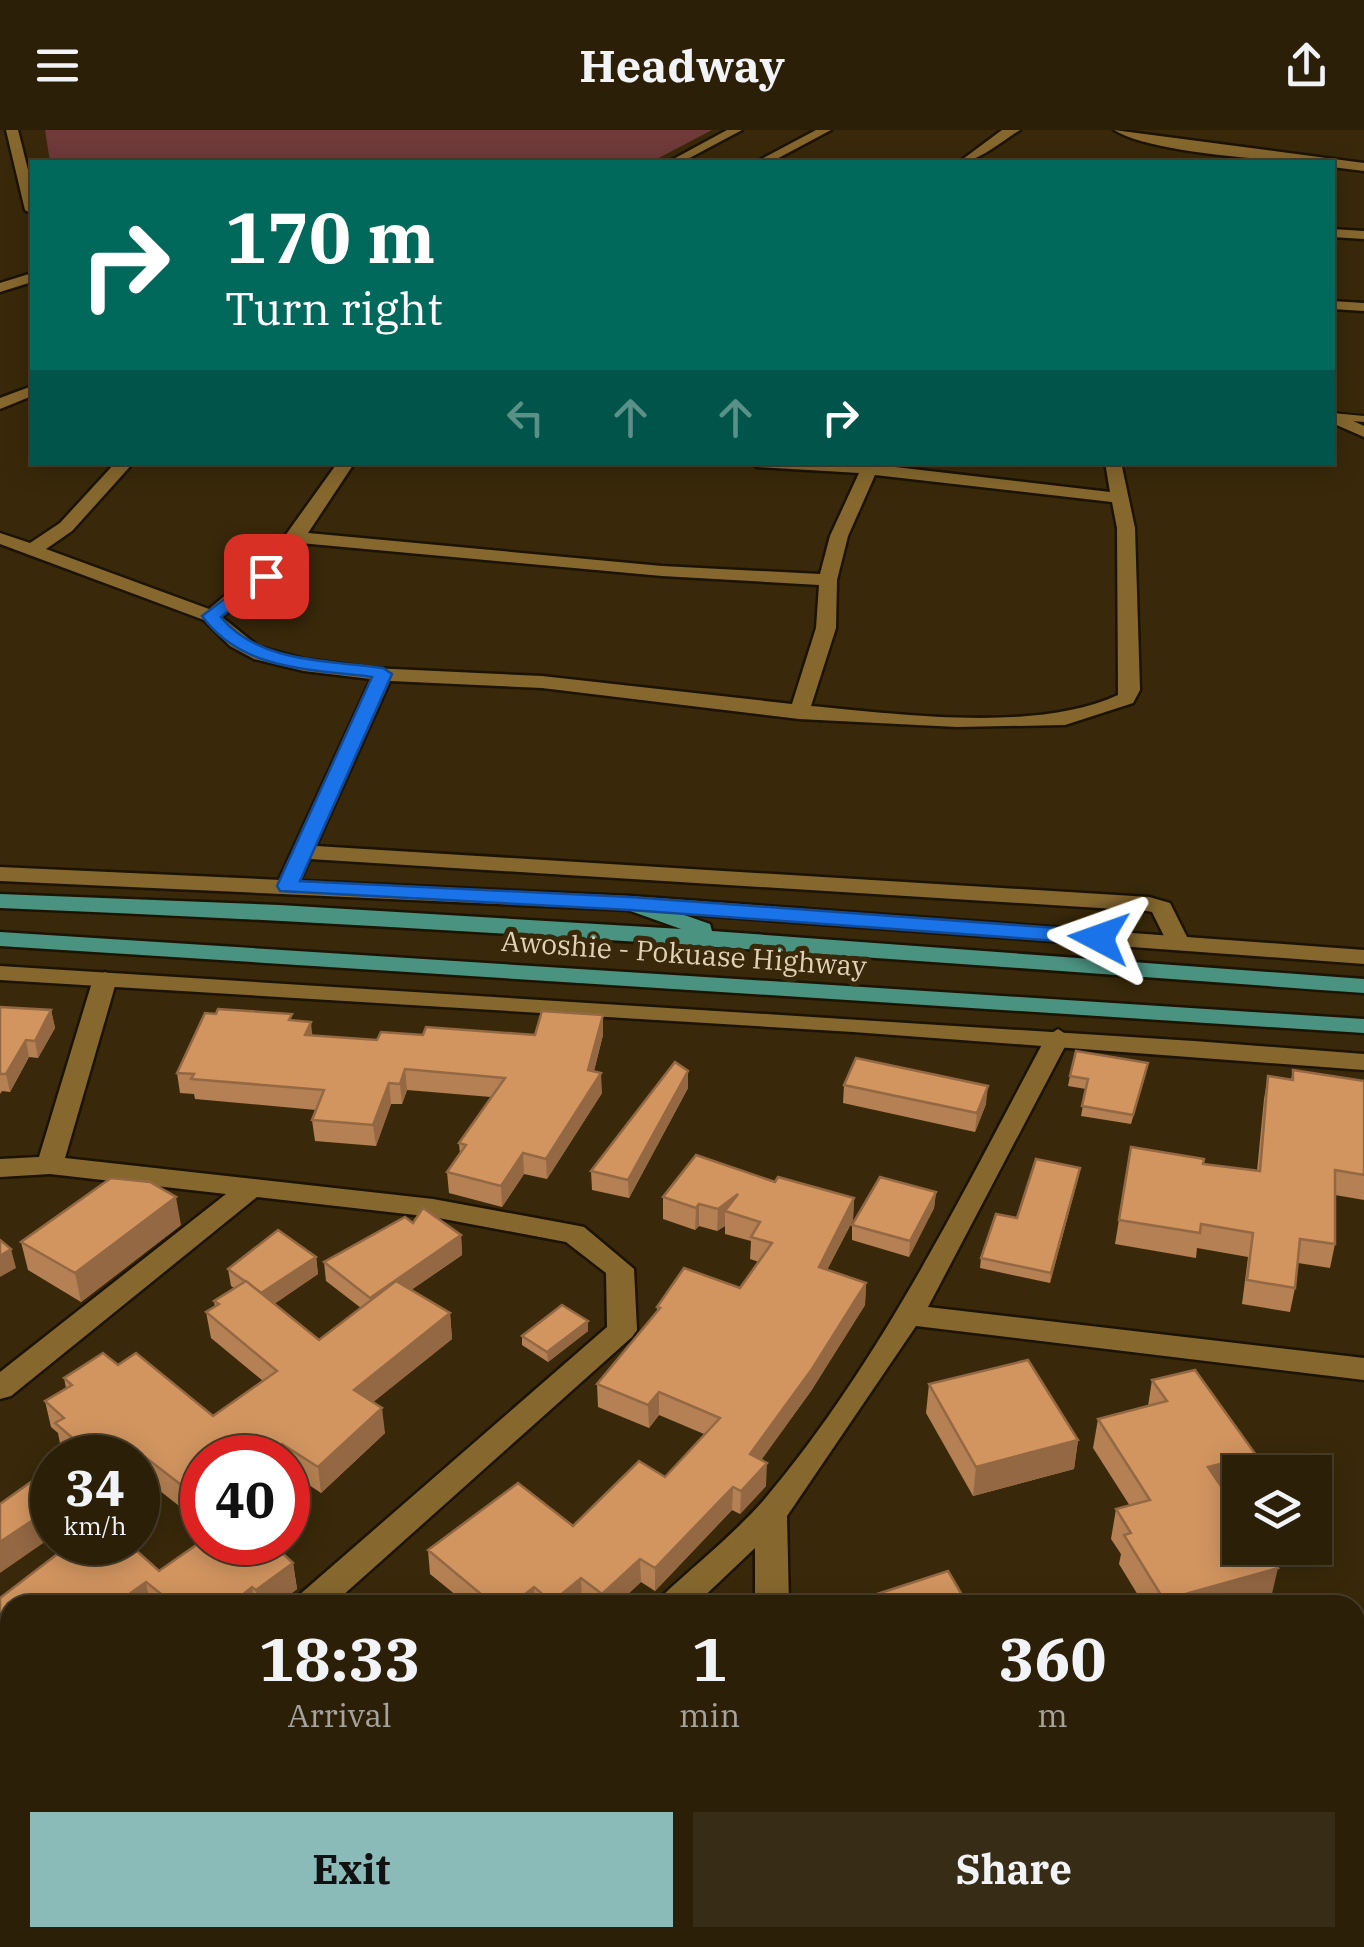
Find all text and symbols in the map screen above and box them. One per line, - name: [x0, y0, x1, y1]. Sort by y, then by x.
- text: Headway: [579, 36, 785, 94]
- icon: menu: [30, 38, 85, 93]
- icon: share: [1279, 38, 1334, 93]
- text: 170 m: [225, 191, 435, 282]
- icon: right: [60, 200, 190, 330]
- text: Turn right: [225, 279, 443, 337]
- icon: left: [498, 390, 553, 445]
- icon: ahead: [603, 390, 658, 445]
- icon: ahead: [708, 390, 763, 445]
- icon: right: [813, 390, 868, 445]
- pin: [224, 534, 309, 619]
- icon: arrive: [239, 549, 294, 604]
- position arrow: [1047, 886, 1151, 990]
- street label: Awoshie - Pokuase Highway: [500, 922, 868, 984]
- speed limit sign: 40: [180, 1435, 310, 1565]
- text: 34: [65, 1455, 125, 1520]
- map controls: [1222, 1455, 1332, 1565]
- button: layers: [1222, 1455, 1332, 1565]
- text: km/h: [63, 1509, 127, 1542]
- text: 18:33: [258, 1619, 421, 1698]
- text: 1: [692, 1619, 728, 1698]
- text: 360: [999, 1619, 1107, 1698]
- text: Arrival: [287, 1694, 392, 1736]
- text: min: [679, 1694, 740, 1736]
- text: m: [1037, 1694, 1068, 1736]
- button: Exit: [30, 1812, 673, 1927]
- button: Share: [693, 1812, 1335, 1927]

